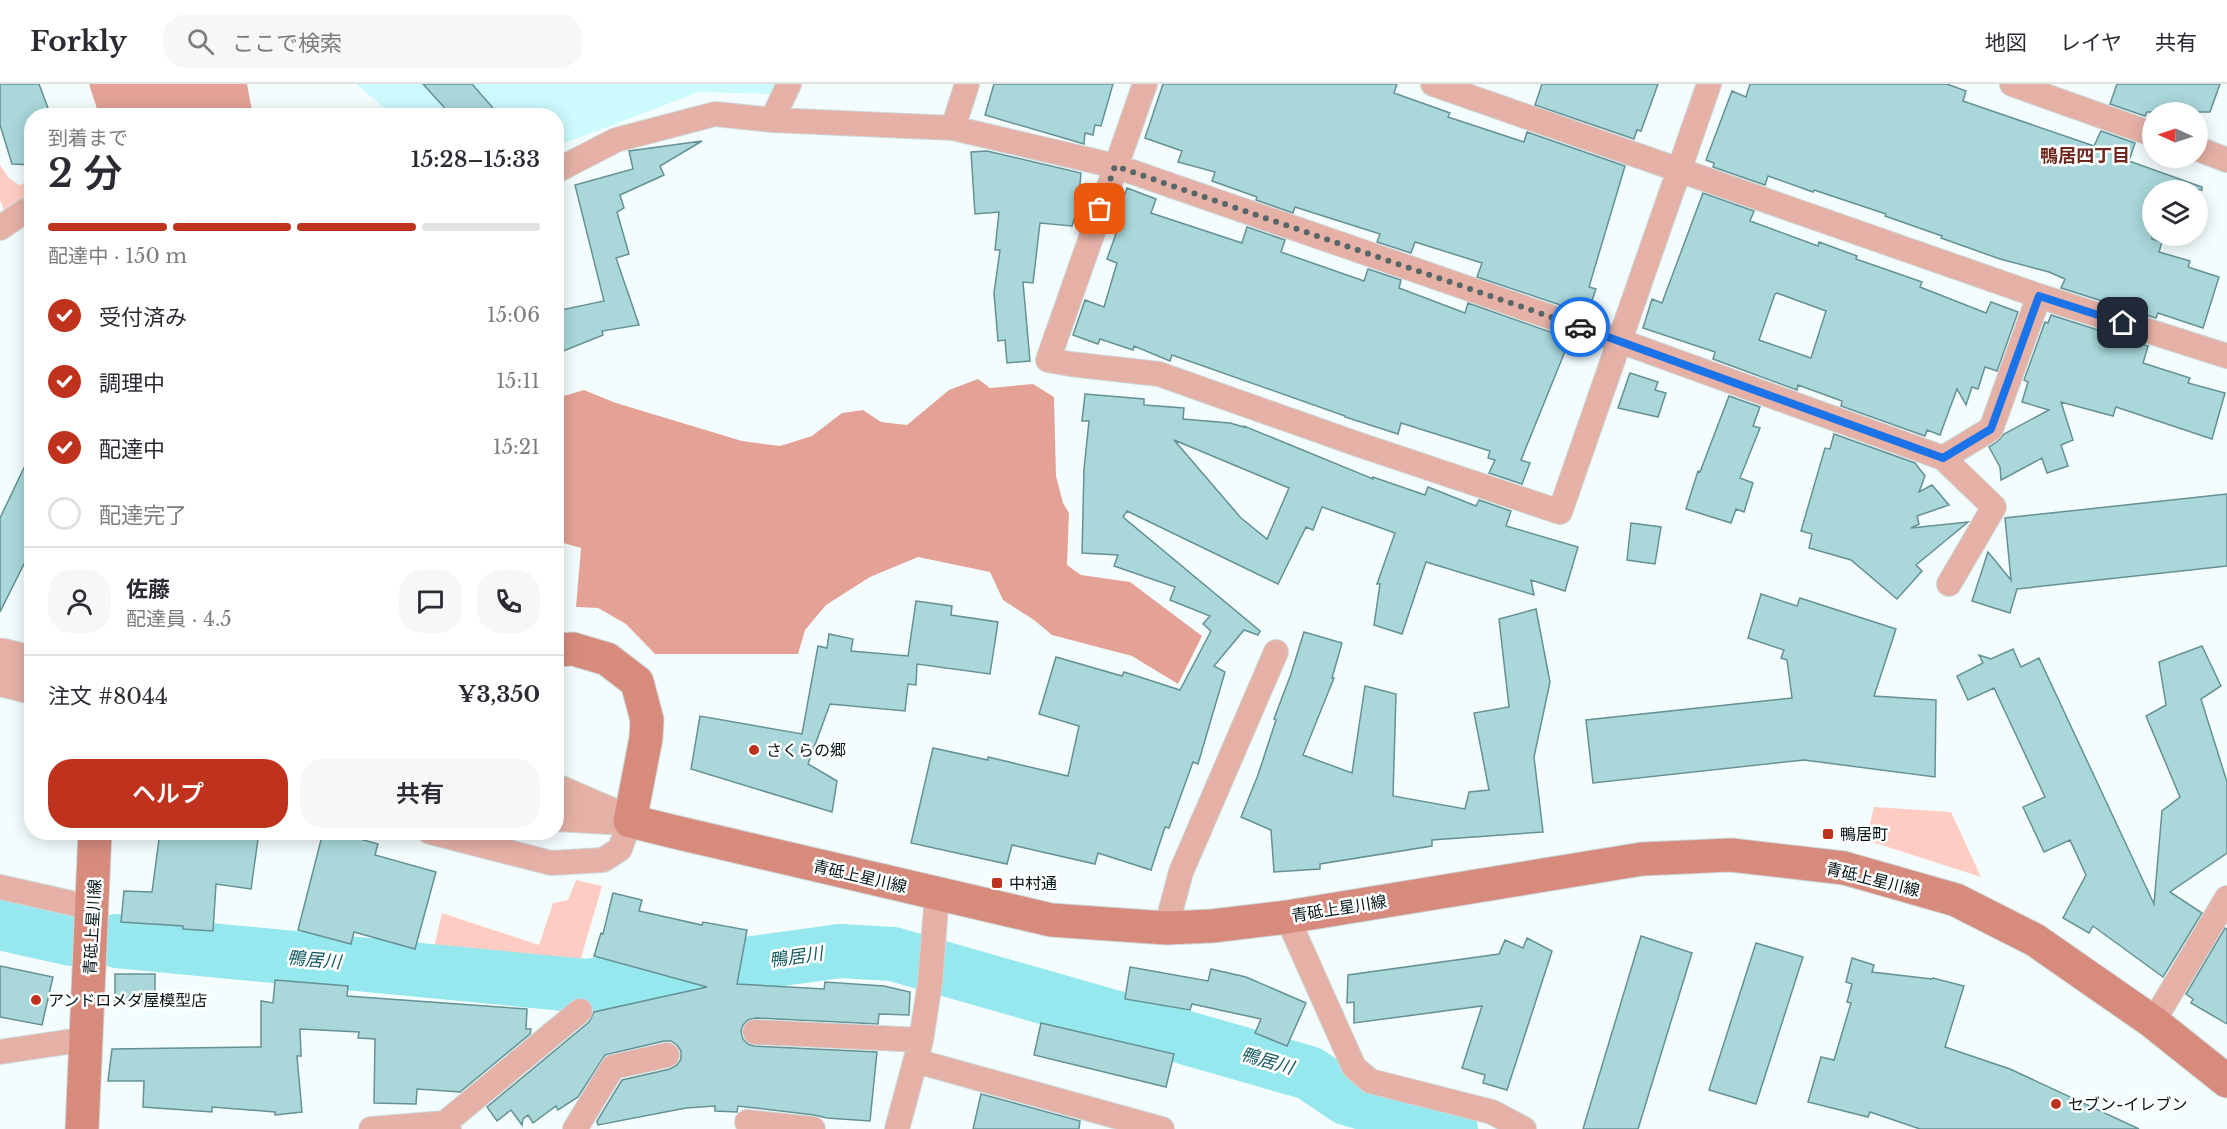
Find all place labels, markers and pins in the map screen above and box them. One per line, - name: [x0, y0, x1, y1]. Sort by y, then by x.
- pin: [1074, 183, 1125, 234]
- pin: [2097, 297, 2148, 348]
- place label: さくらの郷: [766, 740, 846, 760]
- marker: さくらの郷: [747, 743, 761, 757]
- place label: 鴨居町: [1840, 824, 1888, 844]
- marker: 鴨居町: [1821, 827, 1835, 841]
- place label: 中村通: [1009, 873, 1057, 893]
- marker: 中村通: [990, 876, 1004, 890]
- place label: アンドロメダ屋模型店: [48, 990, 207, 1010]
- marker: アンドロメダ屋模型店: [29, 993, 43, 1007]
- place label: セブン-イレブン: [2068, 1094, 2187, 1114]
- marker: セブン-イレブン: [2049, 1097, 2063, 1111]

